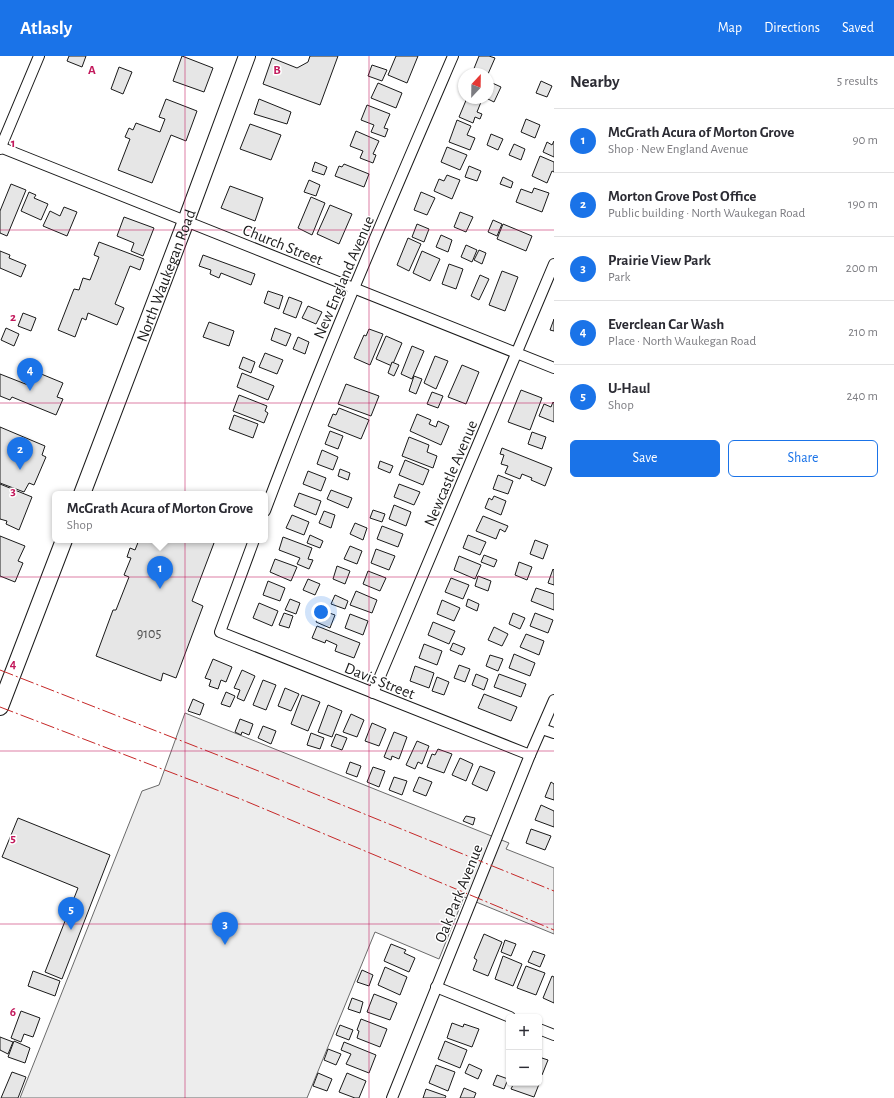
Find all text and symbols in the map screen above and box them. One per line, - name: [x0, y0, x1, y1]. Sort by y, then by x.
- text: Atlasly: [20, 19, 72, 38]
- text: Map: [718, 21, 742, 35]
- text: Directions: [764, 21, 820, 35]
- text: Saved: [842, 21, 874, 35]
- text: A: [88, 64, 96, 77]
- text: B: [273, 64, 281, 77]
- north arrow: [458, 68, 494, 104]
- text: Nearby: [570, 73, 620, 90]
- text: 5 results: [837, 75, 878, 88]
- text: McGrath Acura of Morton Grove: [608, 125, 794, 140]
- text: 1: [581, 134, 585, 147]
- text: 90 m: [852, 134, 878, 147]
- text: 1: [11, 137, 15, 150]
- text: Shop · New England Avenue: [608, 143, 748, 156]
- text: Morton Grove Post Office: [608, 189, 756, 204]
- text: 2: [580, 198, 586, 211]
- text: 190 m: [848, 198, 878, 211]
- street label: North Waukegan Road: [134, 207, 199, 344]
- text: Public building · North Waukegan Road: [608, 207, 805, 220]
- street label: New England Avenue: [311, 213, 377, 341]
- street label: Church Street: [240, 222, 325, 268]
- text: Prairie View Park: [608, 253, 711, 268]
- text: 3: [580, 262, 586, 275]
- text: 200 m: [846, 262, 878, 275]
- text: Park: [608, 271, 630, 284]
- text: 2: [10, 311, 16, 324]
- text: Everclean Car Wash: [608, 317, 724, 332]
- text: 4: [580, 326, 586, 339]
- text: 210 m: [848, 326, 878, 339]
- text: Place · North Waukegan Road: [608, 335, 756, 348]
- pin: 4: [17, 358, 43, 391]
- text: U-Haul: [608, 381, 650, 396]
- text: 5: [580, 390, 586, 403]
- text: 240 m: [846, 390, 878, 403]
- text: Shop: [608, 399, 634, 412]
- street label: Newcastle Avenue: [421, 418, 480, 529]
- pin: 2: [7, 437, 33, 470]
- button: Save: [570, 440, 720, 477]
- button: Share: [728, 440, 878, 477]
- text: 3: [10, 485, 16, 498]
- popup: [52, 491, 268, 543]
- text: McGrath Acura of Morton Grove: [67, 501, 253, 516]
- text: Shop: [67, 519, 93, 532]
- pin: 1: [147, 556, 173, 589]
- your location: [311, 602, 331, 622]
- house number: 9105: [137, 627, 161, 641]
- text: 4: [10, 658, 17, 671]
- street label: Davis Street: [342, 660, 417, 702]
- text: 5: [10, 832, 16, 845]
- street label: Oak Park Avenue: [432, 842, 486, 945]
- pin: 5: [58, 897, 84, 930]
- pin: 3: [212, 912, 238, 945]
- text: 6: [10, 1006, 16, 1019]
- map controls: [506, 1014, 542, 1086]
- button: +: [506, 1014, 542, 1050]
- button: −: [506, 1050, 542, 1086]

